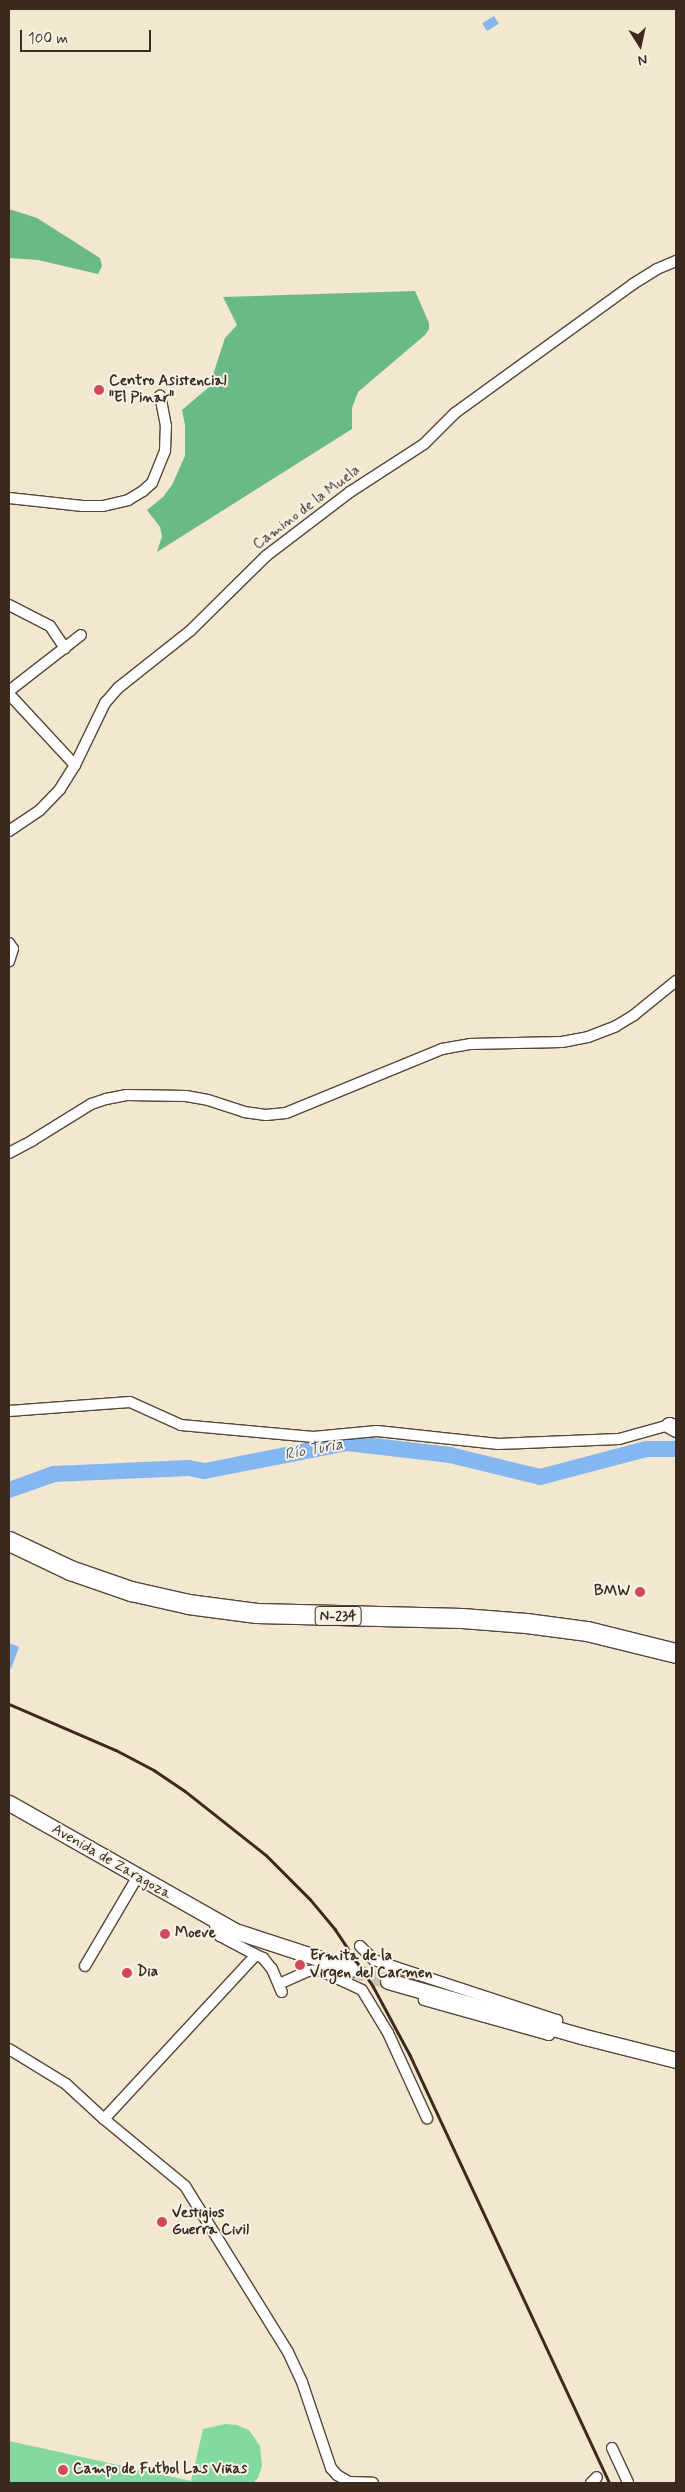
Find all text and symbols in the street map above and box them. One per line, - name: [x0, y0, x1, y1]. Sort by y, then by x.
- scale bar: [22, 20, 154, 52]
- north arrow: [615, 20, 665, 70]
- text: 100 m: [28, 29, 68, 49]
- text: N: [636, 50, 649, 69]
- place label: Centro Asistencial "El Pinar": [109, 372, 226, 407]
- marker: Centro Asistencial "El Pinar": [93, 384, 105, 396]
- street label: Camino de la Muela: [249, 462, 365, 554]
- water label: Río Turia: [283, 1435, 345, 1465]
- place label: BMW: [594, 1583, 630, 1601]
- marker: BMW: [634, 1586, 646, 1598]
- road number: N-234: [314, 1604, 362, 1628]
- street label: Avenida de Zaragoza: [49, 1821, 173, 1903]
- place label: Moeve: [175, 1925, 216, 1943]
- marker: Moeve: [159, 1928, 171, 1940]
- place label: Ermita de la Virgen del Carmen: [310, 1947, 432, 1982]
- marker: Ermita de la Virgen del Carmen: [294, 1959, 306, 1971]
- place label: Dia: [137, 1964, 158, 1982]
- marker: Dia: [121, 1967, 133, 1979]
- place label: Vestigios Guerra Civil: [172, 2204, 249, 2239]
- marker: Vestigios Guerra Civil: [156, 2216, 168, 2228]
- place label: Campo de Futbol Las Viñas: [73, 2461, 245, 2479]
- marker: Campo de Futbol Las Viñas: [57, 2464, 69, 2476]

